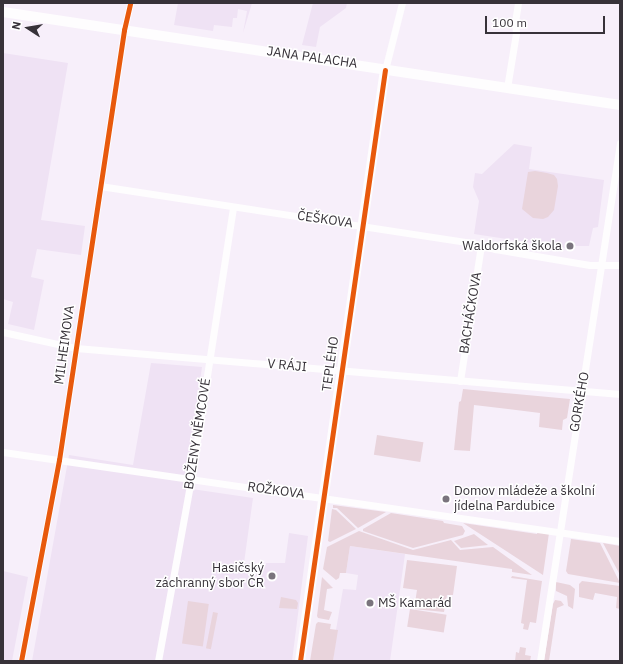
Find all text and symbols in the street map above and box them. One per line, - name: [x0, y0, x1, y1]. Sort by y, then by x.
- north arrow: [8, 8, 48, 48]
- scale bar: [487, 8, 607, 34]
- text: 100 m: [492, 15, 527, 30]
- text: N: [9, 20, 24, 31]
- street label: JANA PALACHA: [266, 44, 358, 72]
- street label: ČEŠKOVA: [296, 208, 354, 232]
- place label: Waldorfská škola: [462, 238, 562, 254]
- marker: Waldorfská škola: [565, 241, 575, 251]
- street label: BACHÁČKOVA: [457, 271, 485, 355]
- street label: MILHEIMOVA: [52, 305, 78, 385]
- street label: TEPLÉHO: [319, 335, 343, 393]
- street label: V RÁJI: [267, 357, 307, 375]
- street label: GORKÉHO: [567, 371, 593, 433]
- street label: BOŽENY NĚMCOVÉ: [182, 377, 214, 491]
- street label: ROŽKOVA: [246, 479, 306, 503]
- place label: Domov mládeže a školní jídelna Pardubice: [454, 484, 595, 515]
- marker: Domov mládeže a školní jídelna Pardubice: [441, 494, 451, 504]
- place label: Hasičský záchranný sbor ČR: [156, 561, 264, 592]
- marker: Hasičský záchranný sbor ČR: [267, 571, 277, 581]
- place label: MŠ Kamarád: [378, 595, 452, 611]
- marker: MŠ Kamarád: [365, 598, 375, 608]

